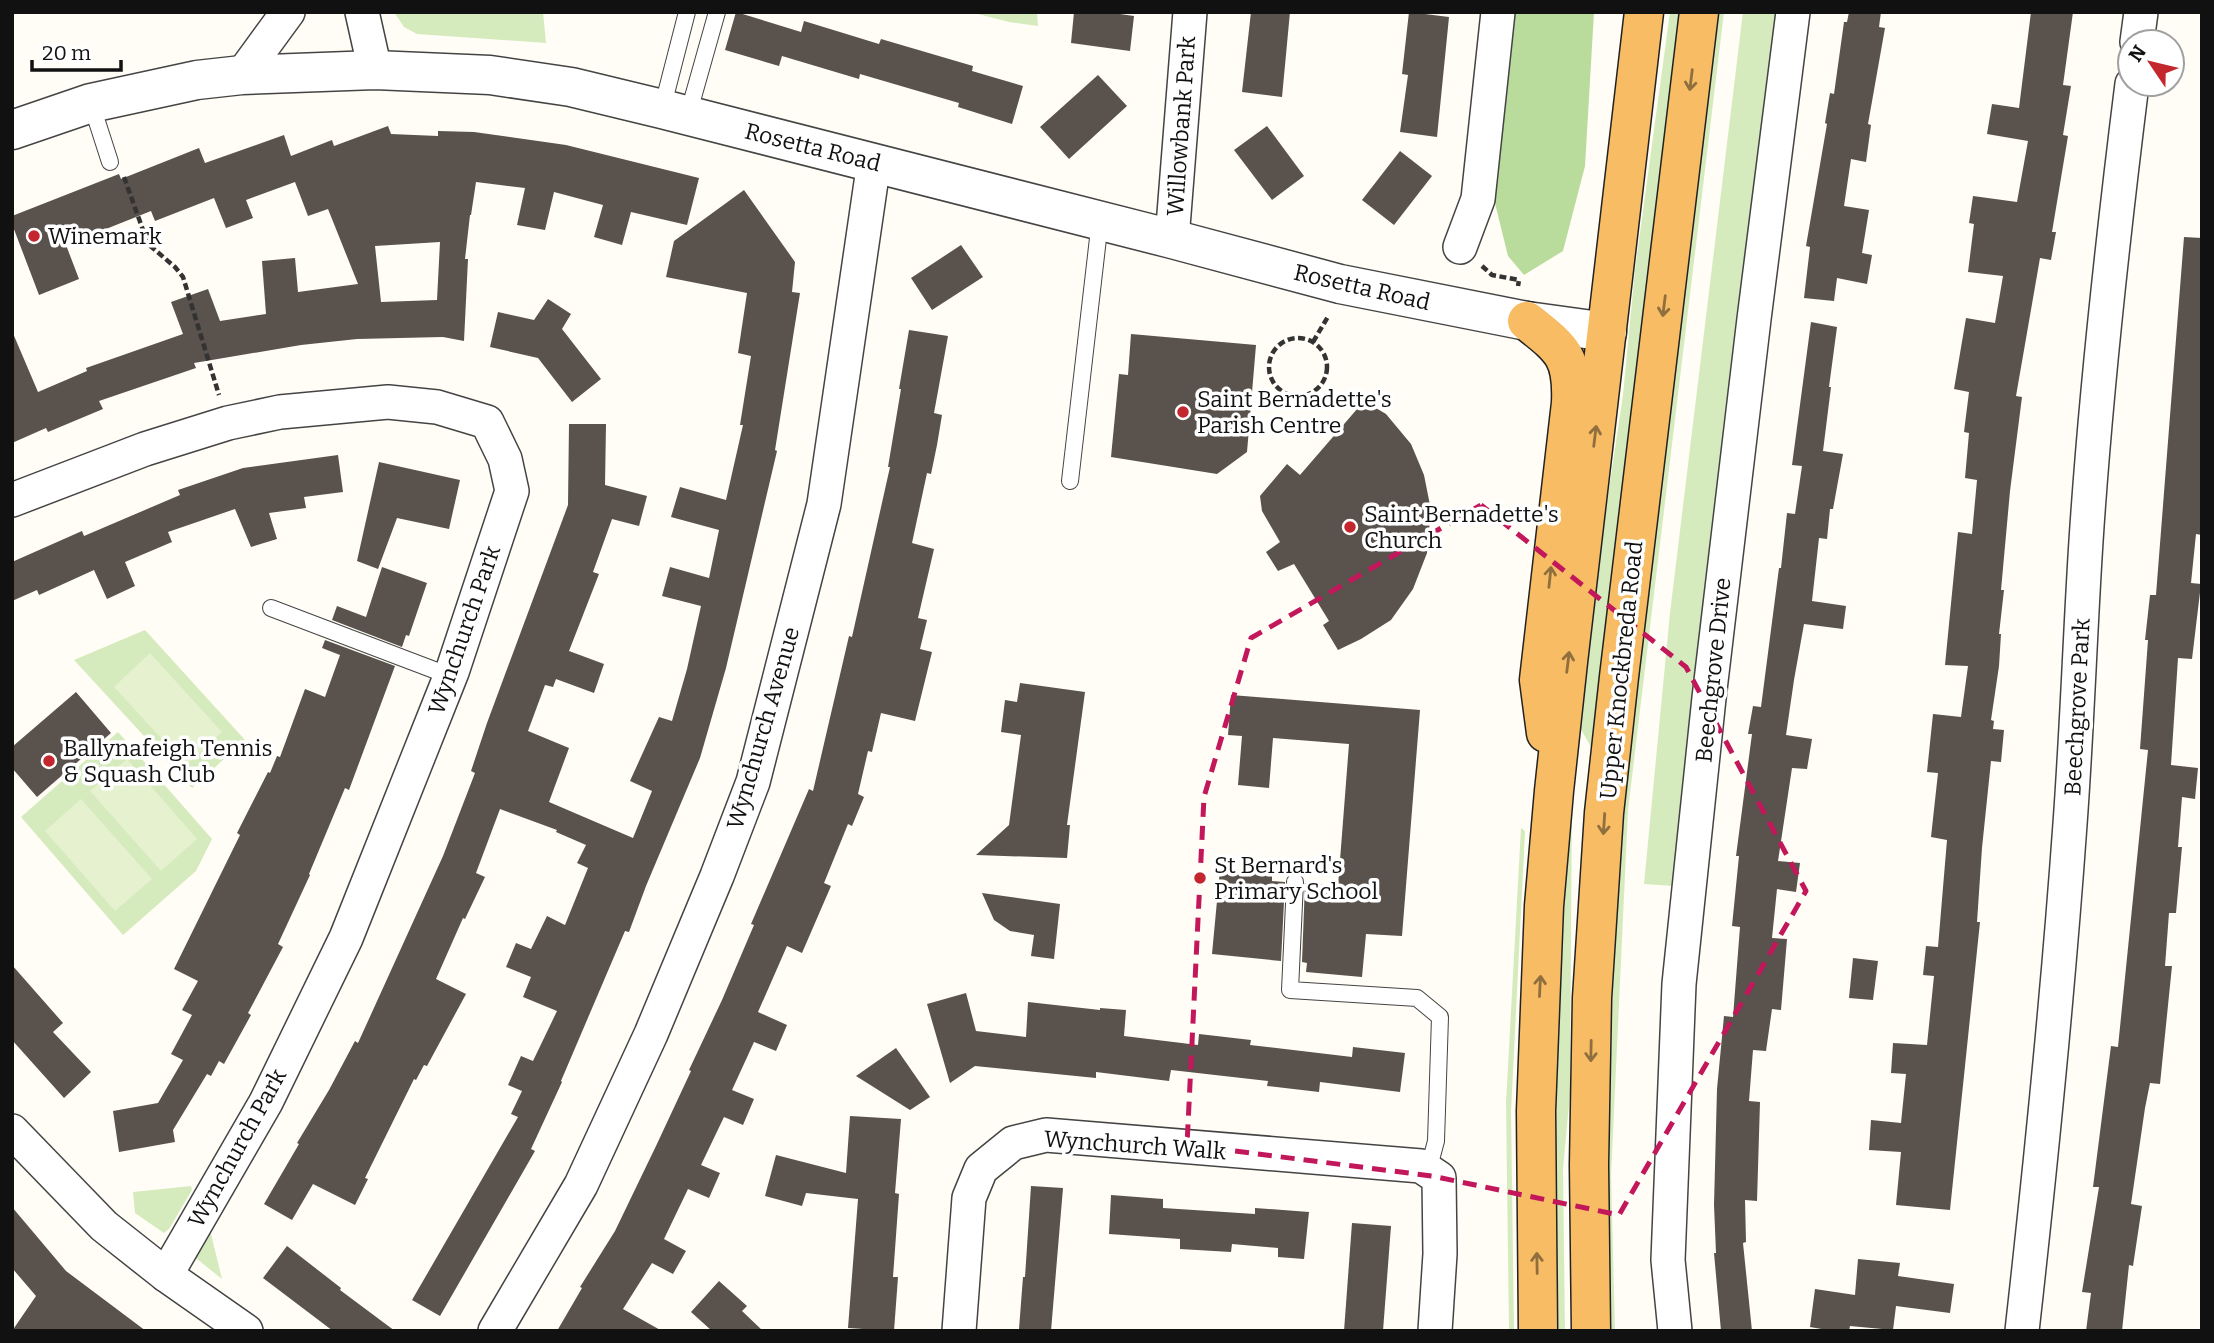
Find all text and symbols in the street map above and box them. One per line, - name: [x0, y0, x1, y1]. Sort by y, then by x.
- scale bar: [32, 28, 121, 72]
- north arrow: [2116, 28, 2186, 98]
- street label: Willowbank Park: [1161, 35, 1201, 217]
- text: 20 m: [42, 40, 91, 66]
- text: N: [2124, 41, 2151, 66]
- one-way arrow: [1684, 68, 1697, 91]
- street label: Rosetta Road: [742, 117, 884, 177]
- place label: Winemark: [48, 222, 162, 250]
- marker: Winemark: [26, 228, 42, 244]
- street label: Rosetta Road: [1291, 258, 1433, 316]
- one-way arrow: [1658, 294, 1671, 317]
- place label: Saint Bernadette's Parish Centre: [1197, 385, 1392, 439]
- marker: Saint Bernadette's Parish Centre: [1175, 404, 1191, 420]
- one-way arrow: [1588, 425, 1601, 448]
- place label: Saint Bernadette's Church: [1364, 500, 1559, 554]
- marker: Saint Bernadette's Church: [1342, 519, 1358, 535]
- street label: Upper Knockbreda Road: [1593, 539, 1649, 801]
- street label: Wynchurch Park: [422, 542, 506, 718]
- one-way arrow: [1544, 566, 1557, 589]
- street label: Beechgrove Drive: [1689, 576, 1737, 764]
- street label: Beechgrove Park: [2058, 618, 2096, 796]
- street label: Wynchurch Avenue: [721, 624, 805, 832]
- one-way arrow: [1561, 651, 1574, 674]
- place label: Ballynafeigh Tennis & Squash Club: [63, 734, 272, 788]
- marker: Ballynafeigh Tennis & Squash Club: [41, 753, 57, 769]
- one-way arrow: [1597, 812, 1610, 835]
- place label: St Bernard's Primary School: [1214, 851, 1379, 905]
- marker: St Bernard's Primary School: [1192, 870, 1208, 886]
- one-way arrow: [1534, 975, 1547, 998]
- one-way arrow: [1584, 1039, 1598, 1062]
- street label: Wynchurch Park: [182, 1064, 292, 1232]
- street label: Wynchurch Walk: [1043, 1125, 1227, 1165]
- one-way arrow: [1530, 1251, 1544, 1274]

